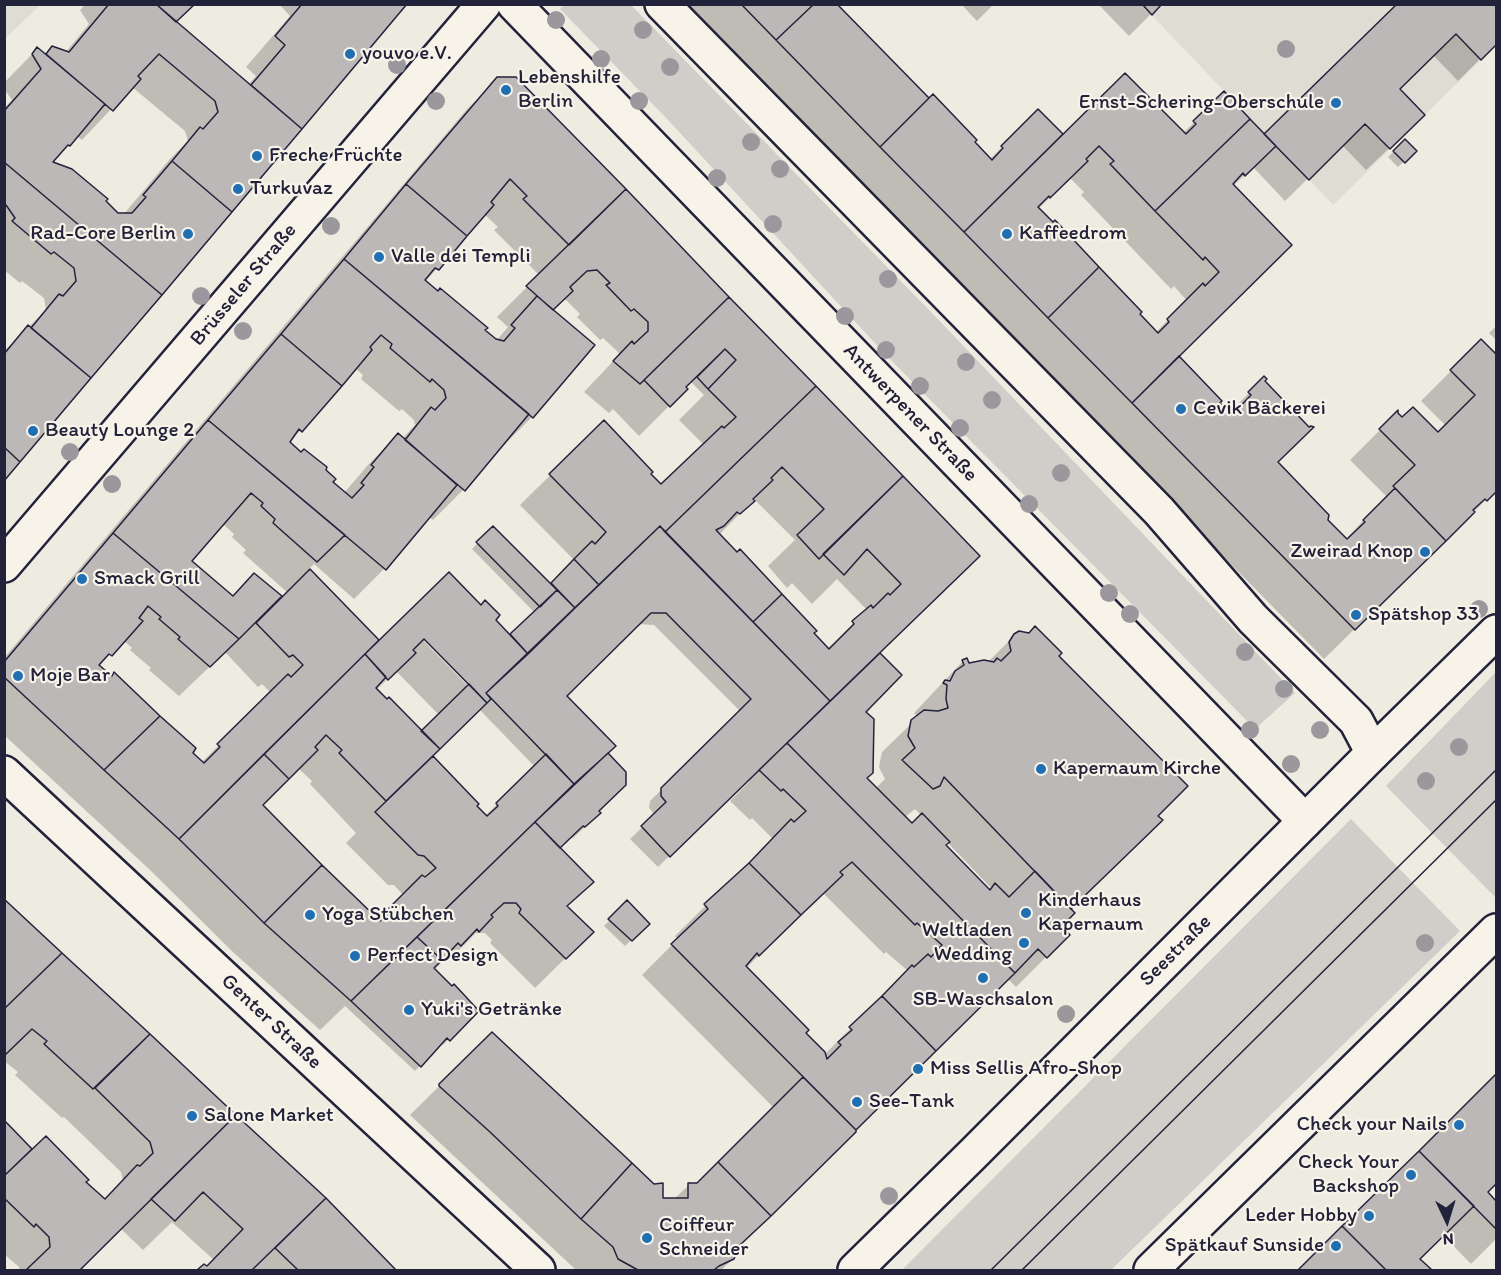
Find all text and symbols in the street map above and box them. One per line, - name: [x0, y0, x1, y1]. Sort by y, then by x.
- place label: youvo e.V.: [362, 41, 452, 67]
- marker: youvo e.V.: [343, 47, 357, 61]
- place label: Lebenshilfe Berlin: [518, 65, 621, 115]
- marker: Lebenshilfe Berlin: [499, 83, 513, 97]
- place label: Ernst-Schering-Oberschule: [1079, 90, 1324, 116]
- marker: Ernst-Schering-Oberschule: [1329, 96, 1343, 110]
- place label: Freche Früchte: [269, 143, 403, 169]
- marker: Freche Früchte: [250, 149, 264, 163]
- place label: Turkuvaz: [250, 176, 333, 202]
- marker: Turkuvaz: [231, 182, 245, 196]
- street label: Brüsseler Straße: [185, 219, 303, 351]
- place label: Rad-Core Berlin: [30, 221, 176, 247]
- place label: Kaffeedrom: [1019, 221, 1127, 247]
- marker: Rad-Core Berlin: [181, 227, 195, 241]
- marker: Kaffeedrom: [1000, 227, 1014, 241]
- place label: Valle dei Templi: [391, 244, 531, 270]
- marker: Valle dei Templi: [372, 250, 386, 264]
- street label: Antwerpener Straße: [838, 339, 982, 487]
- place label: Cevik Bäckerei: [1193, 396, 1326, 422]
- marker: Cevik Bäckerei: [1174, 402, 1188, 416]
- place label: Beauty Lounge 2: [45, 418, 194, 444]
- marker: Beauty Lounge 2: [26, 424, 40, 438]
- place label: Zweirad Knop: [1290, 539, 1413, 565]
- marker: Zweirad Knop: [1418, 545, 1432, 559]
- place label: Smack Grill: [94, 566, 200, 592]
- marker: Smack Grill: [75, 572, 89, 586]
- place label: Spätshop 33: [1368, 602, 1479, 628]
- marker: Spätshop 33: [1349, 608, 1363, 622]
- place label: Moje Bar: [30, 663, 110, 689]
- marker: Moje Bar: [11, 669, 25, 683]
- place label: Kapernaum Kirche: [1053, 756, 1221, 782]
- marker: Kapernaum Kirche: [1034, 762, 1048, 776]
- place label: Kinderhaus Kapernaum: [1038, 888, 1143, 938]
- place label: Yoga Stübchen: [322, 902, 454, 928]
- marker: Kinderhaus Kapernaum: [1019, 906, 1033, 920]
- marker: Yoga Stübchen: [303, 908, 317, 922]
- street label: Seestraße: [1135, 910, 1217, 992]
- place label: Weltladen Wedding: [922, 918, 1012, 968]
- marker: Weltladen Wedding: [1017, 936, 1031, 950]
- place label: Perfect Design: [367, 943, 498, 969]
- marker: Perfect Design: [348, 949, 362, 963]
- street label: Genter Straße: [215, 969, 327, 1075]
- marker: SB-Waschsalon: [976, 971, 990, 985]
- place label: SB-Waschsalon: [913, 987, 1053, 1013]
- place label: Yuki's Getränke: [421, 997, 562, 1023]
- marker: Yuki's Getränke: [402, 1003, 416, 1017]
- place label: Miss Sellis Afro-Shop: [930, 1056, 1122, 1082]
- marker: Miss Sellis Afro-Shop: [911, 1062, 925, 1076]
- place label: See-Tank: [869, 1089, 954, 1115]
- marker: See-Tank: [850, 1095, 864, 1109]
- place label: Salone Market: [204, 1103, 334, 1129]
- marker: Salone Market: [185, 1109, 199, 1123]
- place label: Check your Nails: [1297, 1112, 1447, 1138]
- marker: Check your Nails: [1452, 1118, 1466, 1132]
- place label: Check Your Backshop: [1298, 1150, 1399, 1200]
- marker: Check Your Backshop: [1404, 1168, 1418, 1182]
- north arrow: [1417, 1191, 1477, 1251]
- place label: Leder Hobby: [1245, 1203, 1357, 1229]
- marker: Leder Hobby: [1362, 1209, 1376, 1223]
- place label: Coiffeur Schneider: [659, 1213, 748, 1263]
- text: N: [1442, 1230, 1454, 1249]
- marker: Coiffeur Schneider: [640, 1231, 654, 1245]
- place label: Spätkauf Sunside: [1165, 1233, 1324, 1259]
- marker: Spätkauf Sunside: [1329, 1239, 1343, 1253]

